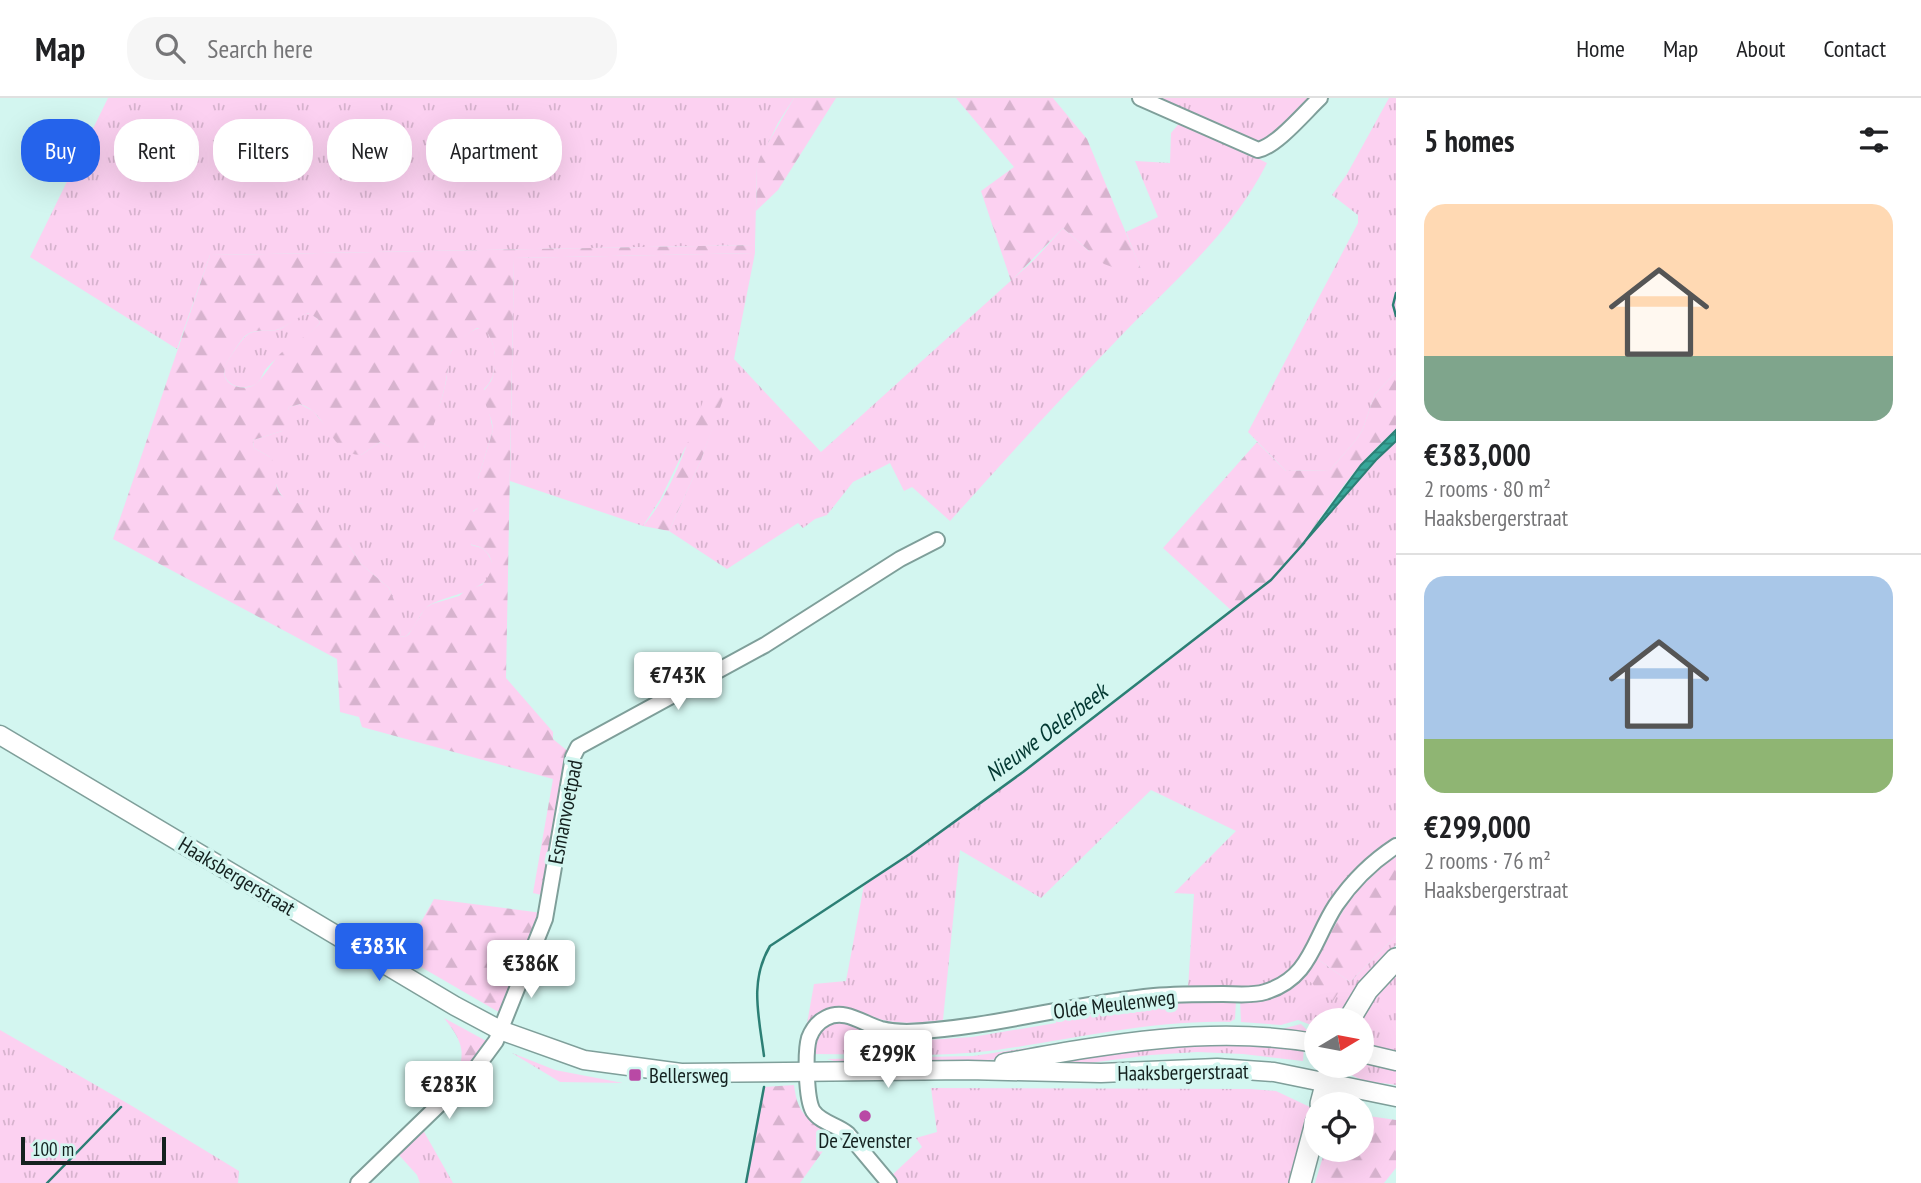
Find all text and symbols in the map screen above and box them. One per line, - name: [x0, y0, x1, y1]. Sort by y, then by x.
- search box: [127, 17, 617, 80]
- text: Map: [35, 27, 85, 70]
- icon: search: [151, 29, 189, 67]
- text: Search here: [207, 32, 313, 65]
- text: Home: [1576, 33, 1625, 64]
- text: Map: [1663, 33, 1698, 64]
- text: About: [1736, 33, 1785, 64]
- text: Contact: [1823, 33, 1886, 64]
- chip: Buy: [21, 119, 100, 182]
- chip: Rent: [114, 119, 199, 182]
- chip: Filters: [213, 119, 313, 182]
- chip: New: [327, 119, 412, 182]
- chip: Apartment: [426, 119, 562, 182]
- text: 5 homes: [1424, 121, 1515, 160]
- icon: filters: [1855, 121, 1893, 159]
- icon: home: [1596, 249, 1722, 375]
- text: €383,000: [1424, 435, 1531, 474]
- text: 2 rooms · 80 m²: [1424, 474, 1551, 503]
- text: Haaksbergerstraat: [1424, 503, 1568, 532]
- icon: home: [1596, 621, 1722, 747]
- pin: €743K: [629, 652, 727, 712]
- text: €743K: [650, 660, 706, 689]
- water label: Nieuwe Oelerbeek: [979, 675, 1115, 787]
- street label: Esmanvoetpad: [542, 758, 588, 866]
- text: €299,000: [1424, 807, 1531, 846]
- street label: Haaksbergerstraat: [174, 831, 301, 922]
- text: 2 rooms · 76 m²: [1424, 846, 1551, 875]
- text: Haaksbergerstraat: [1424, 875, 1568, 904]
- pin: €383K: [330, 924, 428, 983]
- text: €383K: [351, 931, 407, 960]
- pin: €386K: [482, 940, 580, 1000]
- text: €386K: [503, 948, 559, 977]
- street label: Olde Meulenweg: [1052, 983, 1176, 1025]
- north arrow: [1304, 1008, 1374, 1078]
- map controls: [1304, 1008, 1374, 1162]
- pin: €299K: [839, 1030, 937, 1090]
- text: €299K: [860, 1038, 916, 1067]
- street label: Haaksbergerstraat: [1117, 1057, 1249, 1087]
- pin: €283K: [400, 1062, 498, 1121]
- place label: Bellersweg: [649, 1062, 729, 1089]
- marker: Bellersweg: [627, 1067, 643, 1083]
- text: €283K: [421, 1069, 477, 1098]
- button: locate: [1304, 1092, 1374, 1162]
- marker: De Zevenster: [857, 1108, 873, 1124]
- place label: De Zevenster: [818, 1127, 912, 1154]
- scale bar: [21, 1134, 166, 1166]
- text: 100 m: [32, 1137, 74, 1161]

